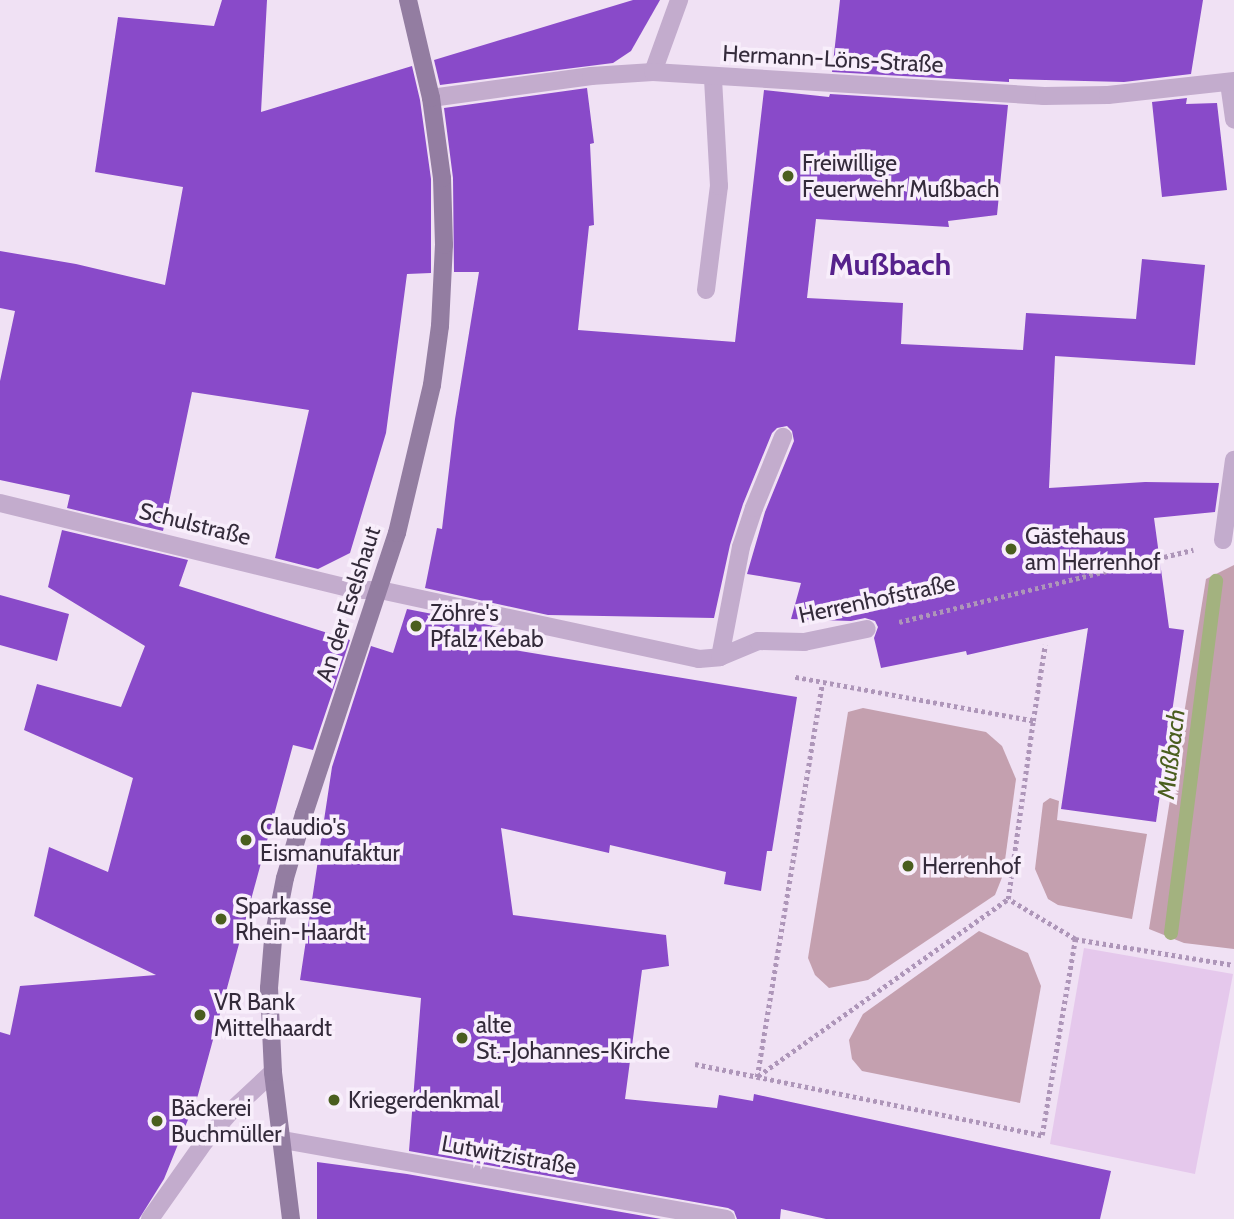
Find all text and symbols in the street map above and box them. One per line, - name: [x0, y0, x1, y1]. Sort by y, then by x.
- street label: Hermann-Löns-Straße: [722, 39, 944, 79]
- place label: Freiwillige Feuerwehr Mußbach: [802, 149, 1000, 203]
- marker: Freiwillige Feuerwehr Mußbach: [780, 168, 796, 184]
- district label: Mußbach: [829, 247, 951, 283]
- street label: Schulstraße: [136, 497, 254, 551]
- place label: Gästehaus am Herrenhof: [1025, 522, 1161, 576]
- street label: An der Eselshaut: [310, 523, 386, 685]
- marker: Gästehaus am Herrenhof: [1003, 541, 1019, 557]
- street label: Herrenhofstraße: [796, 569, 958, 629]
- place label: Zöhre's Pfalz Kebab: [430, 599, 544, 653]
- marker: Zöhre's Pfalz Kebab: [408, 618, 424, 634]
- water label: Mußbach: [1151, 707, 1191, 801]
- place label: Claudio's Eismanufaktur: [260, 813, 400, 867]
- marker: Claudio's Eismanufaktur: [238, 832, 254, 848]
- place label: Herrenhof: [922, 852, 1021, 880]
- marker: Herrenhof: [900, 858, 916, 874]
- place label: Sparkasse Rhein-Haardt: [235, 892, 366, 946]
- marker: Sparkasse Rhein-Haardt: [213, 911, 229, 927]
- place label: VR Bank Mittelhaardt: [214, 988, 332, 1042]
- marker: VR Bank Mittelhaardt: [192, 1007, 208, 1023]
- place label: alte St.-Johannes-Kirche: [476, 1011, 670, 1065]
- marker: alte St.-Johannes-Kirche: [454, 1030, 470, 1046]
- place label: Kriegerdenkmal: [348, 1086, 499, 1114]
- marker: Kriegerdenkmal: [326, 1092, 342, 1108]
- place label: Bäckerei Buchmüller: [171, 1094, 282, 1148]
- marker: Bäckerei Buchmüller: [149, 1113, 165, 1129]
- street label: Lutwitzistraße: [439, 1130, 579, 1180]

